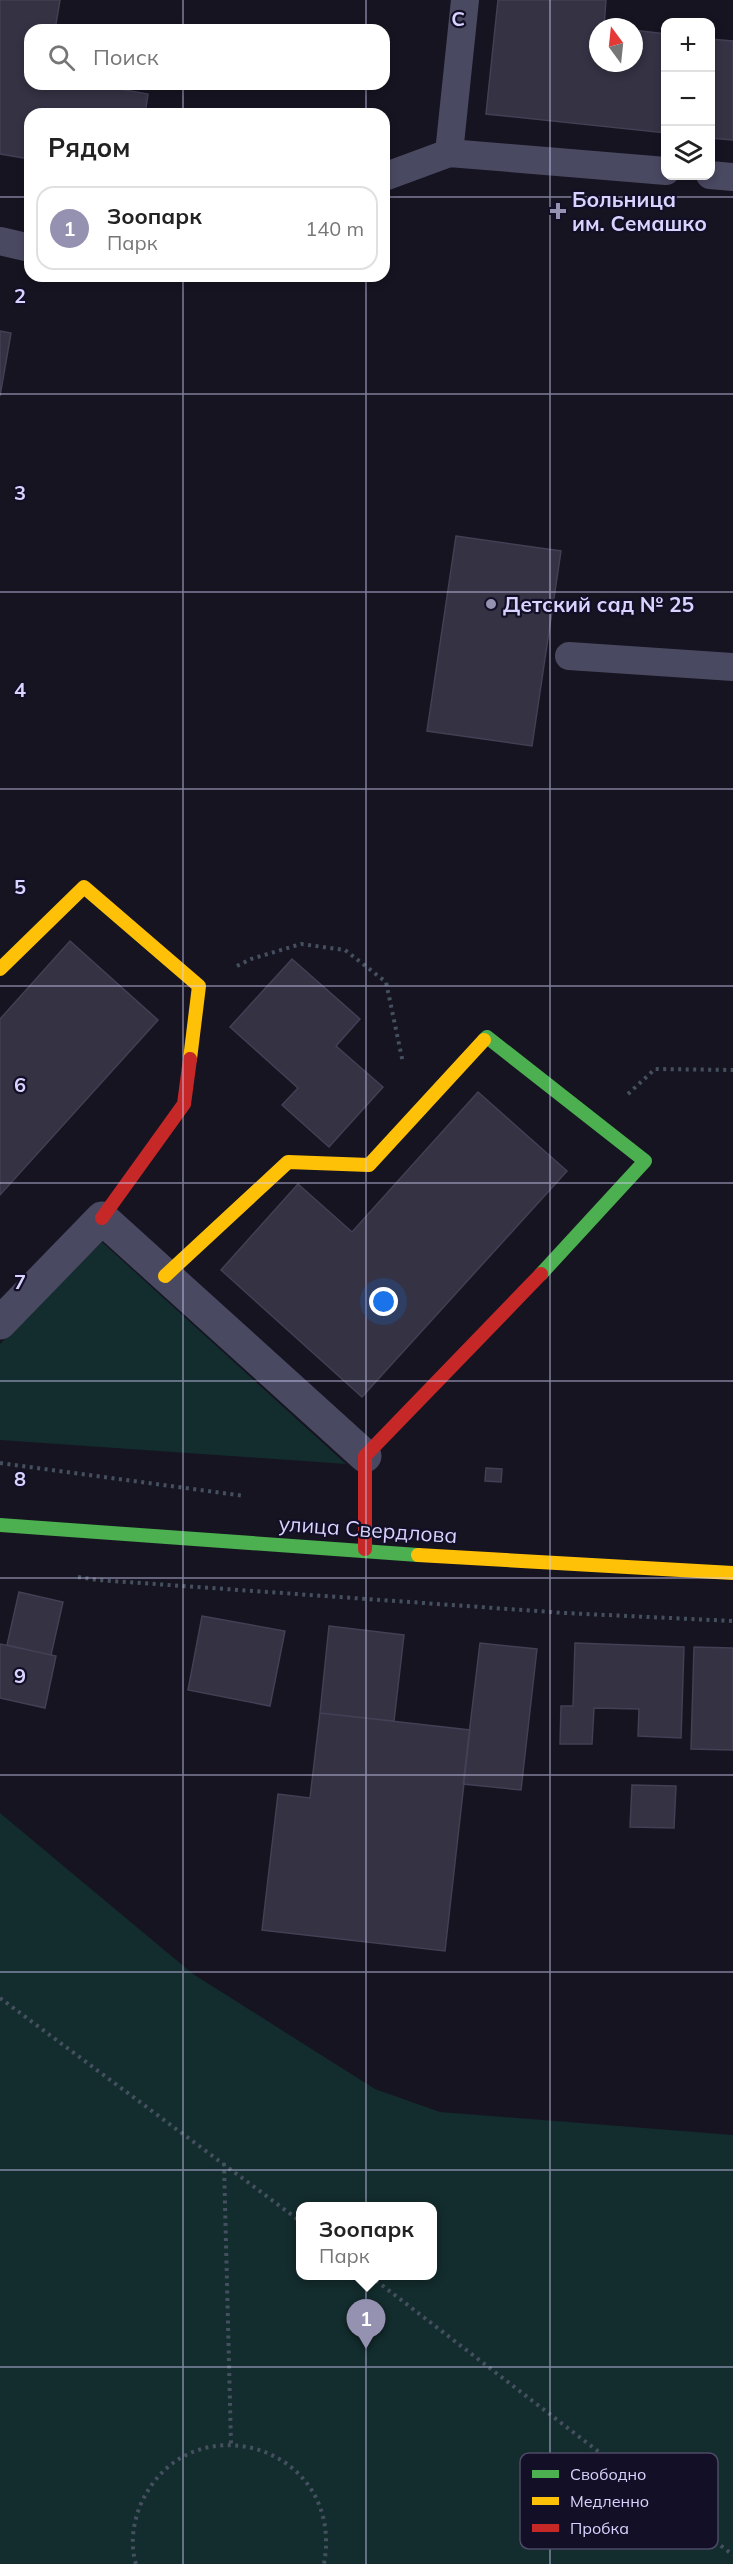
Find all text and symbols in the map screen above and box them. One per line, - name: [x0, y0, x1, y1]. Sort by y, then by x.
- text: C: [451, 6, 465, 31]
- north arrow: [589, 18, 643, 72]
- map controls: [661, 18, 715, 180]
- button: +: [661, 18, 715, 72]
- search box: [24, 24, 390, 90]
- icon: search: [45, 41, 78, 74]
- text: Поиск: [93, 43, 159, 71]
- button: −: [661, 72, 715, 126]
- button: layers: [661, 126, 715, 180]
- text: Рядом: [48, 131, 131, 164]
- place label: Больница им. Семашко: [572, 186, 707, 236]
- text: Зоопарк: [107, 202, 202, 230]
- marker: Больница им. Семашко: [549, 202, 567, 220]
- text: 1: [64, 216, 76, 241]
- text: 140 m: [305, 216, 364, 241]
- text: Парк: [107, 230, 157, 255]
- text: 2: [14, 283, 26, 308]
- text: 3: [14, 480, 26, 505]
- place label: Детский сад № 25: [503, 591, 694, 617]
- marker: Детский сад № 25: [484, 597, 498, 611]
- text: 4: [14, 677, 26, 702]
- text: 5: [14, 874, 26, 899]
- text: 6: [14, 1072, 26, 1097]
- text: 7: [14, 1269, 26, 1294]
- your location: [369, 1287, 398, 1316]
- text: 8: [14, 1466, 26, 1491]
- street label: улица Свердлова: [278, 1510, 458, 1548]
- text: 9: [14, 1663, 26, 1688]
- popup: [296, 2202, 437, 2280]
- text: Зоопарк: [319, 2215, 414, 2243]
- text: Парк: [319, 2243, 370, 2268]
- pin: 1: [346, 2300, 386, 2349]
- legend: [520, 2453, 718, 2549]
- text: Свободно: [570, 2464, 646, 2484]
- text: Медленно: [570, 2491, 649, 2511]
- text: Пробка: [570, 2518, 629, 2538]

